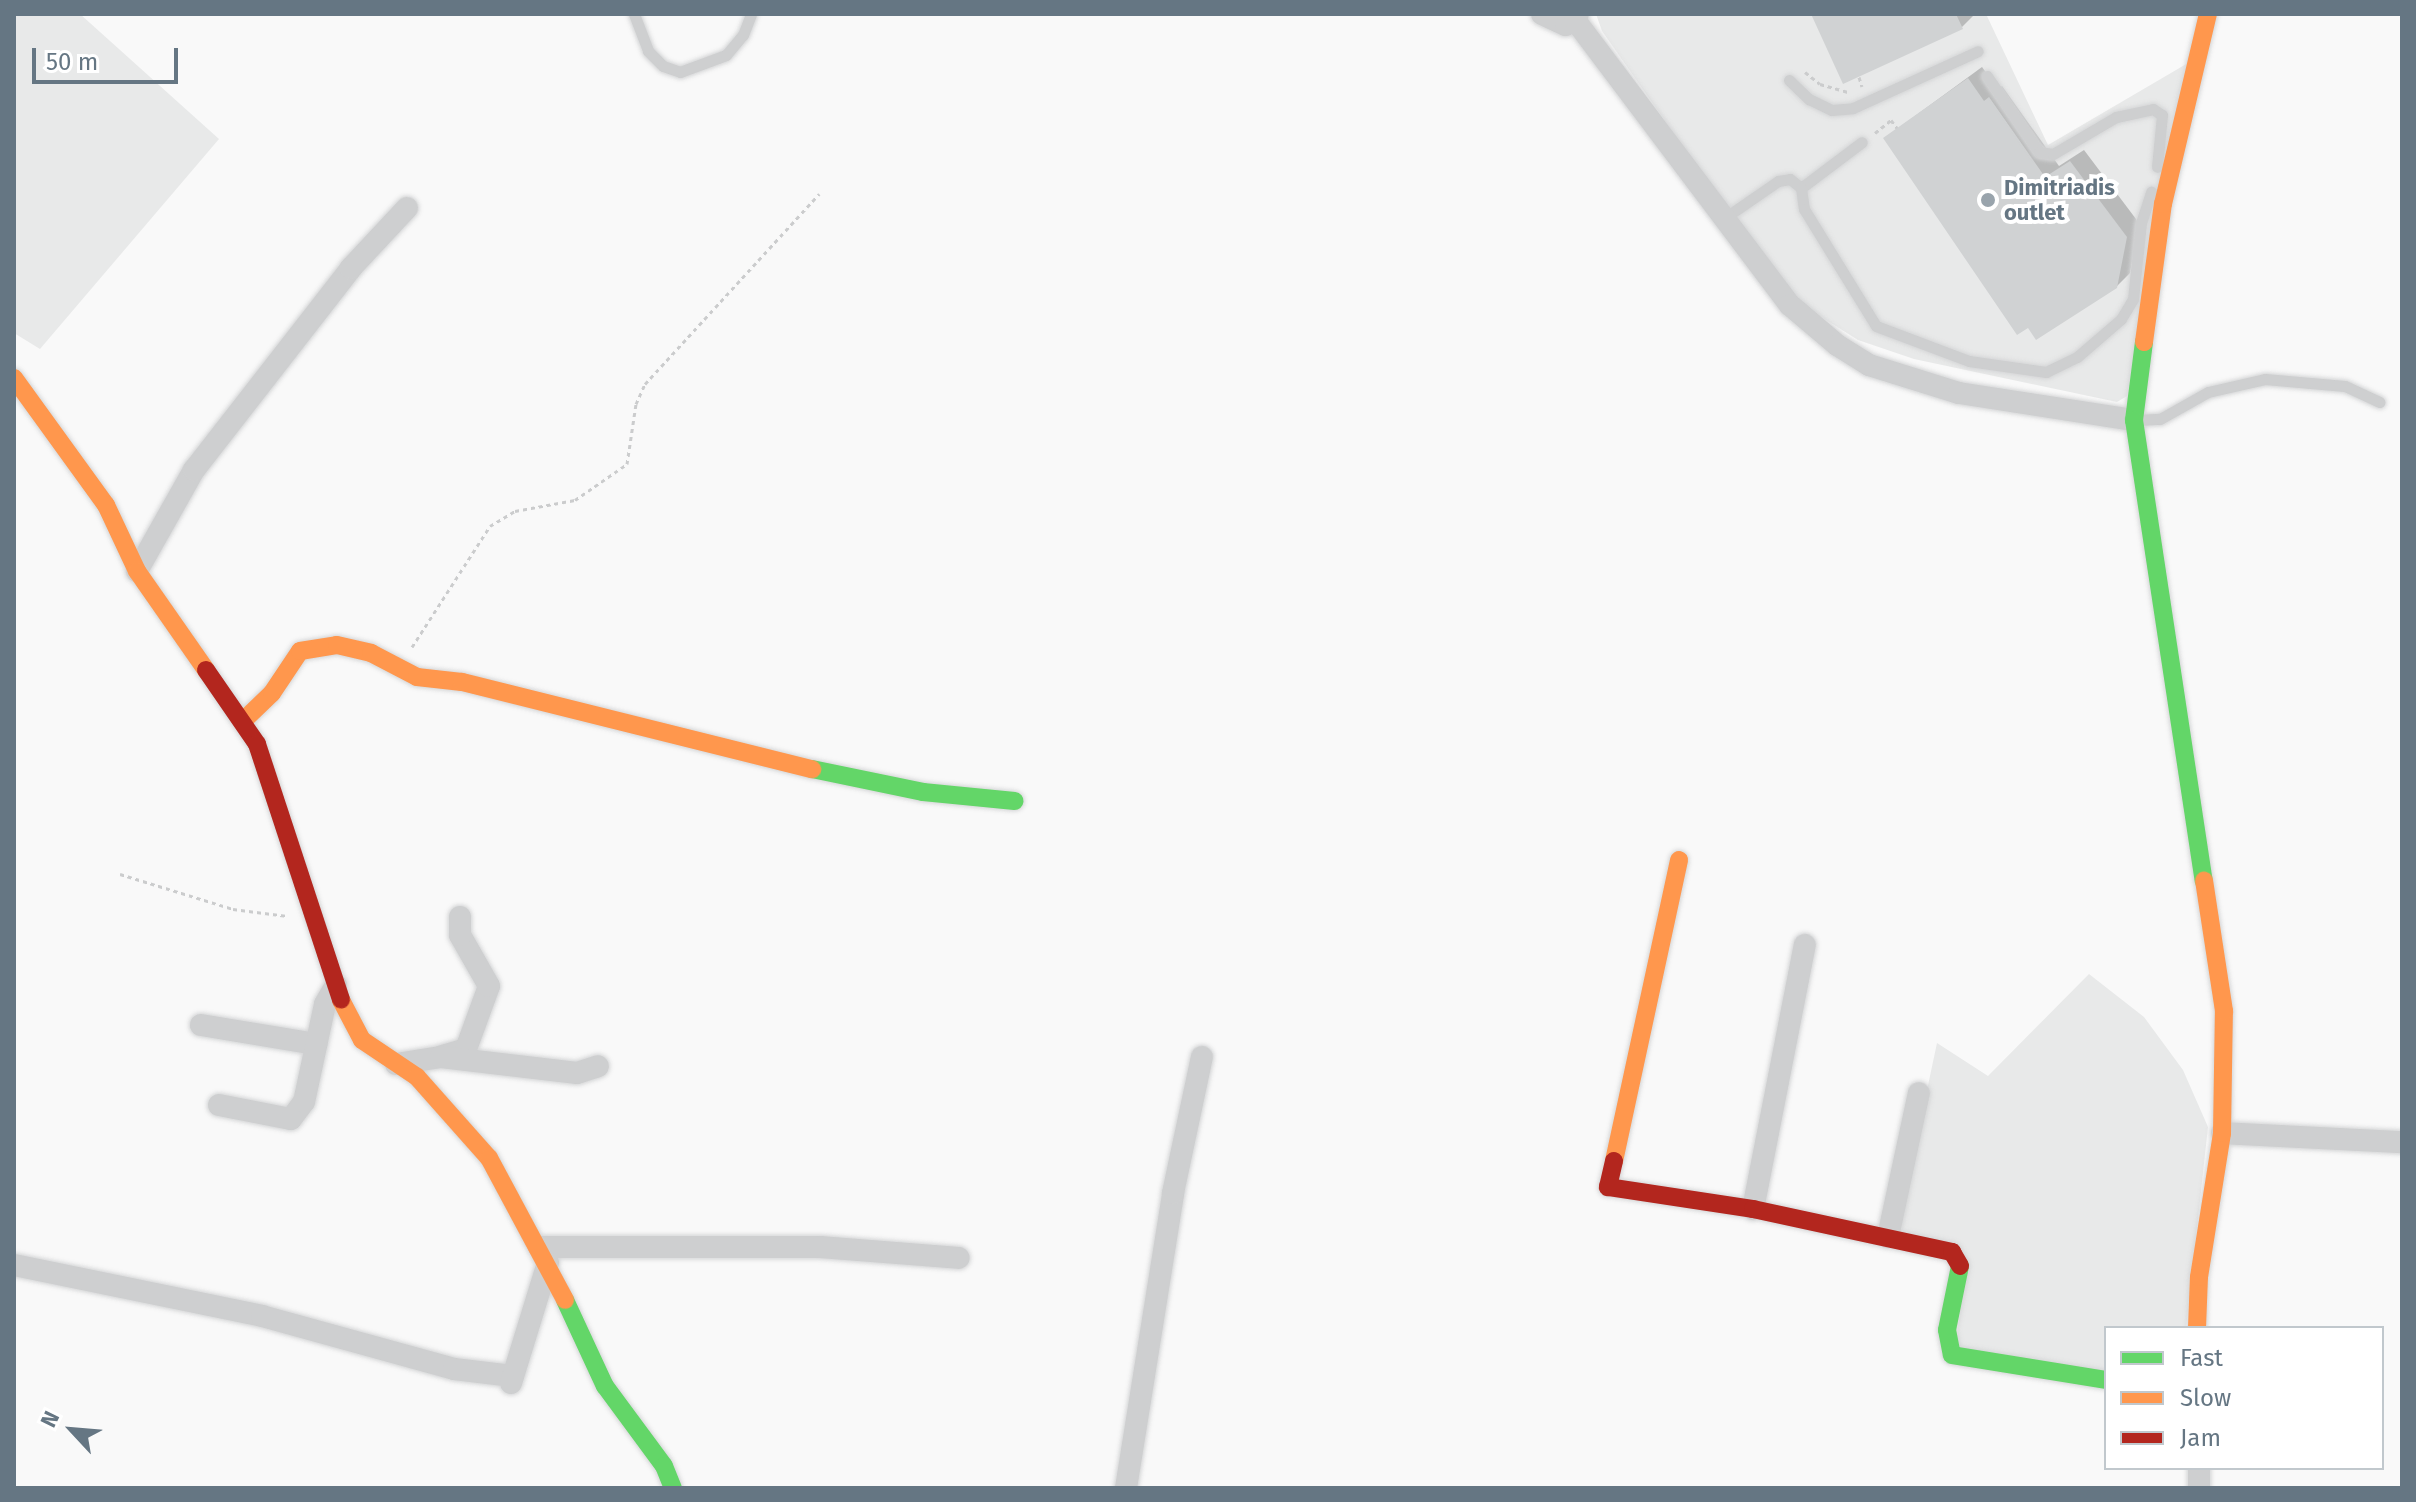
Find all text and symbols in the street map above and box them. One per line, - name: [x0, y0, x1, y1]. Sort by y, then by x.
- scale bar: [36, 32, 182, 82]
- text: 50 m: [46, 48, 98, 76]
- place label: Dimitriadis outlet: [2004, 174, 2115, 226]
- marker: Dimitriadis outlet: [1979, 191, 1997, 209]
- legend: [2104, 1326, 2384, 1470]
- text: Fast: [2180, 1344, 2223, 1372]
- text: Slow: [2180, 1384, 2231, 1412]
- north arrow: [32, 1390, 112, 1470]
- text: N: [35, 1407, 65, 1432]
- text: Jam: [2180, 1424, 2221, 1452]

